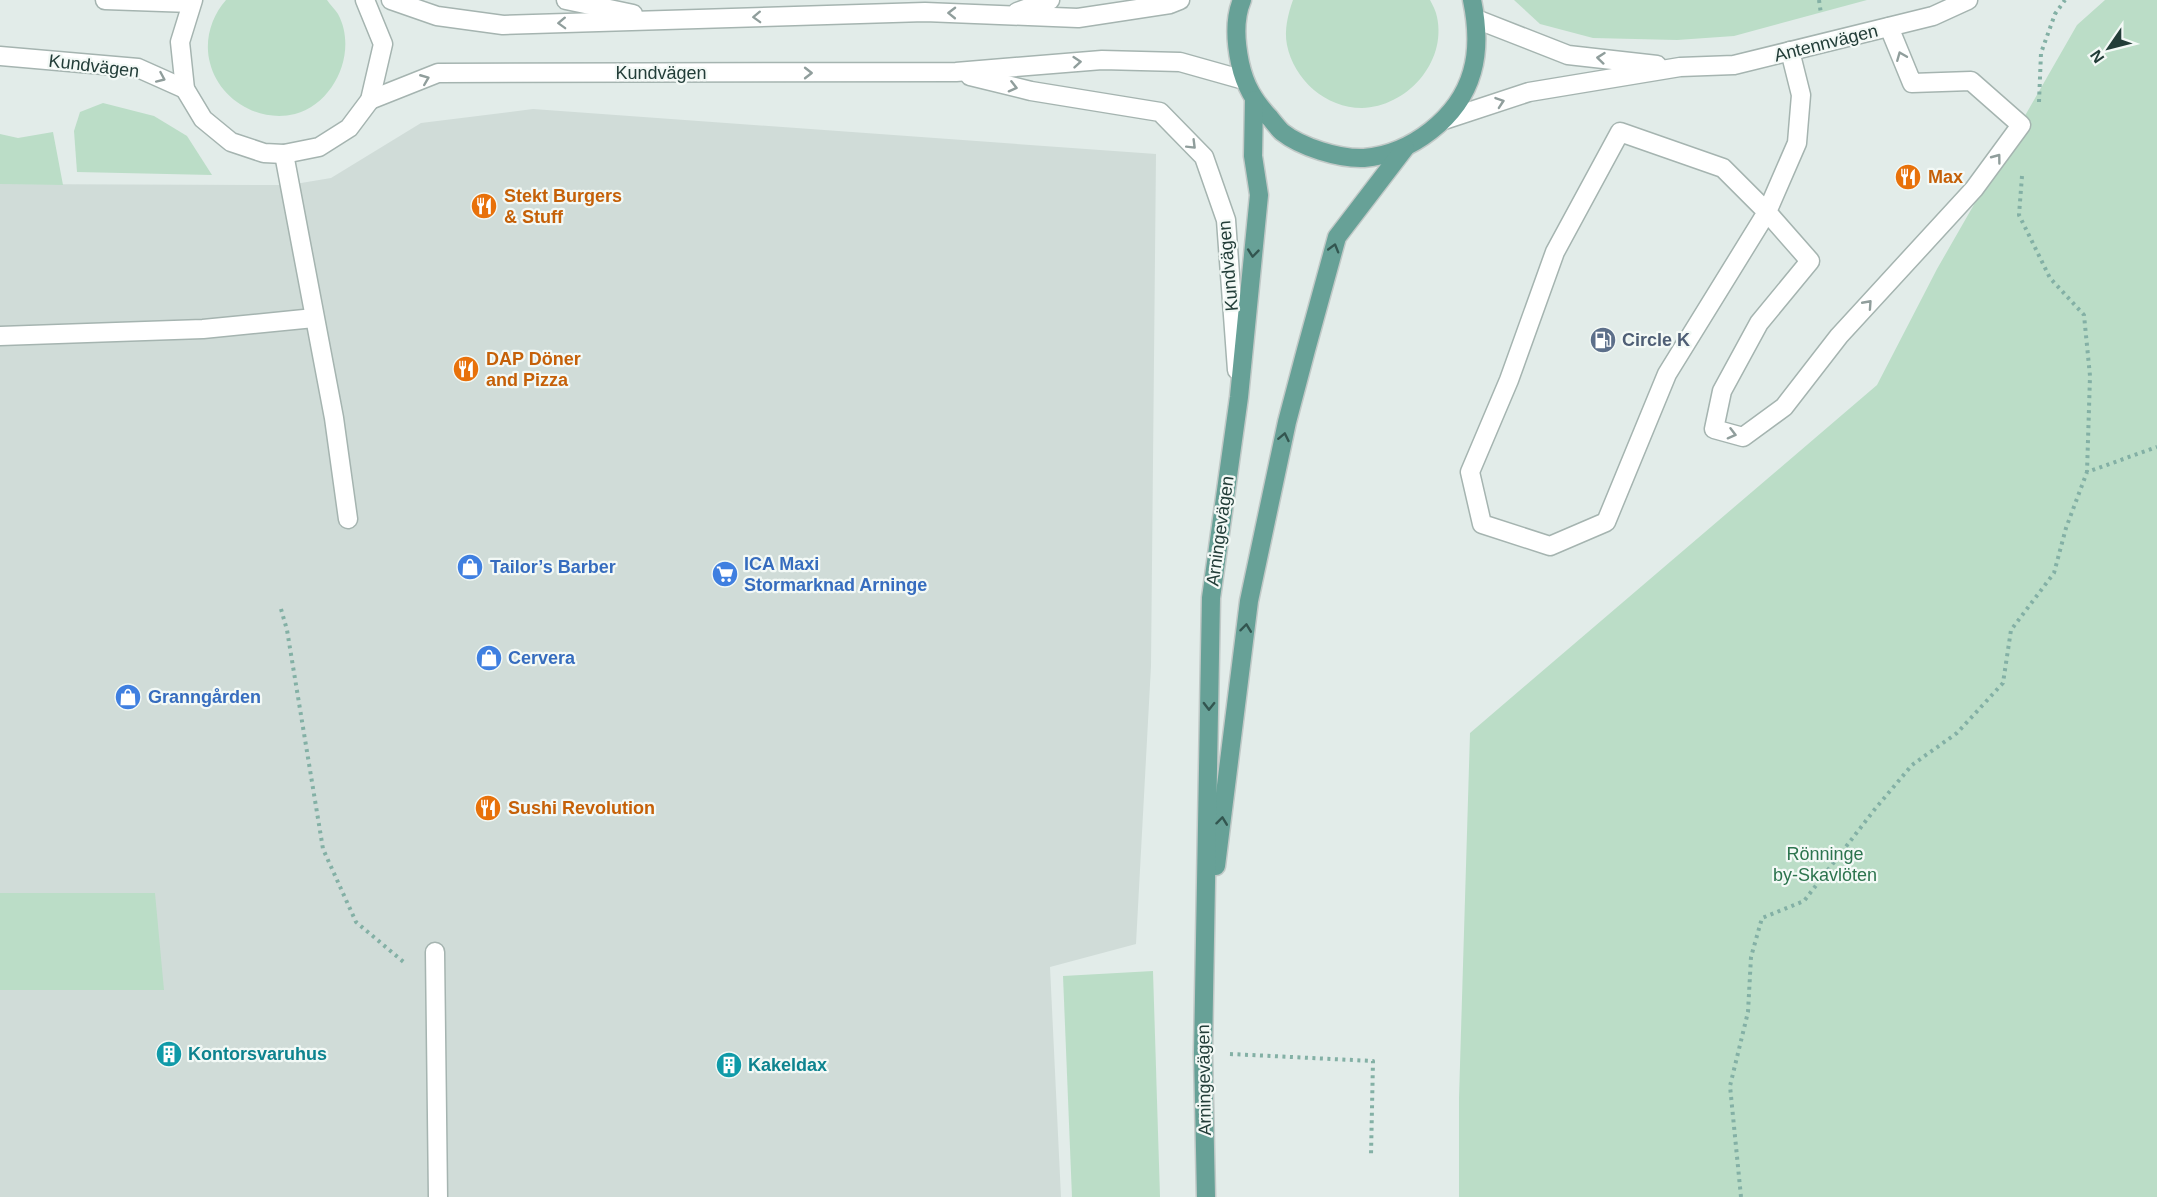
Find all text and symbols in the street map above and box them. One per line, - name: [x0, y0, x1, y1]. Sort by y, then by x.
- one-way arrow: [947, 6, 956, 19]
- one-way arrow: [752, 11, 761, 24]
- one-way arrow: [557, 17, 566, 30]
- north arrow: [2079, 18, 2139, 78]
- street label: Antennvägen: [1772, 20, 1880, 66]
- text: N: [2087, 47, 2107, 66]
- street label: Kundvägen: [48, 51, 140, 81]
- one-way arrow: [1596, 52, 1606, 65]
- one-way arrow: [1896, 52, 1908, 63]
- one-way arrow: [1073, 56, 1082, 69]
- street label: Kundvägen: [615, 63, 707, 83]
- one-way arrow: [803, 66, 812, 79]
- one-way arrow: [154, 71, 165, 83]
- one-way arrow: [419, 74, 430, 86]
- one-way arrow: [1008, 79, 1018, 92]
- one-way arrow: [1494, 96, 1505, 109]
- one-way arrow: [1186, 138, 1196, 149]
- one-way arrow: [1989, 153, 2000, 164]
- restaurant icon: Max: [1893, 162, 1923, 192]
- place label: Max: [1928, 167, 1963, 187]
- place label: Stekt Burgers & Stuff: [504, 186, 622, 227]
- restaurant icon: Stekt Burgers & Stuff: [469, 191, 499, 221]
- street label: Kundvägen: [1214, 220, 1242, 312]
- one-way arrow: [1327, 244, 1339, 254]
- one-way arrow: [1247, 249, 1260, 258]
- one-way arrow: [1861, 300, 1872, 311]
- fuel station icon: Circle K: [1588, 325, 1618, 355]
- place label: Circle K: [1622, 330, 1690, 350]
- place label: DAP Döner and Pizza: [486, 349, 581, 390]
- restaurant icon: DAP Döner and Pizza: [451, 354, 481, 384]
- one-way arrow: [1727, 427, 1737, 439]
- one-way arrow: [1277, 432, 1290, 442]
- street label: Arningevägen: [1202, 475, 1238, 587]
- shop icon: Tailor’s Barber: [455, 552, 485, 582]
- place label: ICA Maxi Stormarknad Arninge: [744, 554, 927, 595]
- place label: Tailor’s Barber: [490, 557, 616, 577]
- supermarket icon: ICA Maxi Stormarknad Arninge: [710, 559, 740, 589]
- one-way arrow: [1239, 623, 1251, 633]
- shop icon: Cervera: [474, 643, 504, 673]
- place label: Cervera: [508, 648, 576, 668]
- shop icon: Granngården: [113, 682, 143, 712]
- place label: Granngården: [148, 687, 261, 707]
- one-way arrow: [1203, 701, 1215, 710]
- restaurant icon: Sushi Revolution: [473, 793, 503, 823]
- place label: Sushi Revolution: [508, 798, 655, 818]
- one-way arrow: [1215, 817, 1228, 826]
- park label: Rönninge by-Skavlöten: [1773, 844, 1877, 885]
- street label: Arningevägen: [1193, 1024, 1215, 1136]
- building icon: Kontorsvaruhus: [154, 1039, 184, 1069]
- place label: Kontorsvaruhus: [188, 1044, 327, 1064]
- building icon: Kakeldax: [714, 1050, 744, 1080]
- place label: Kakeldax: [748, 1055, 827, 1075]

